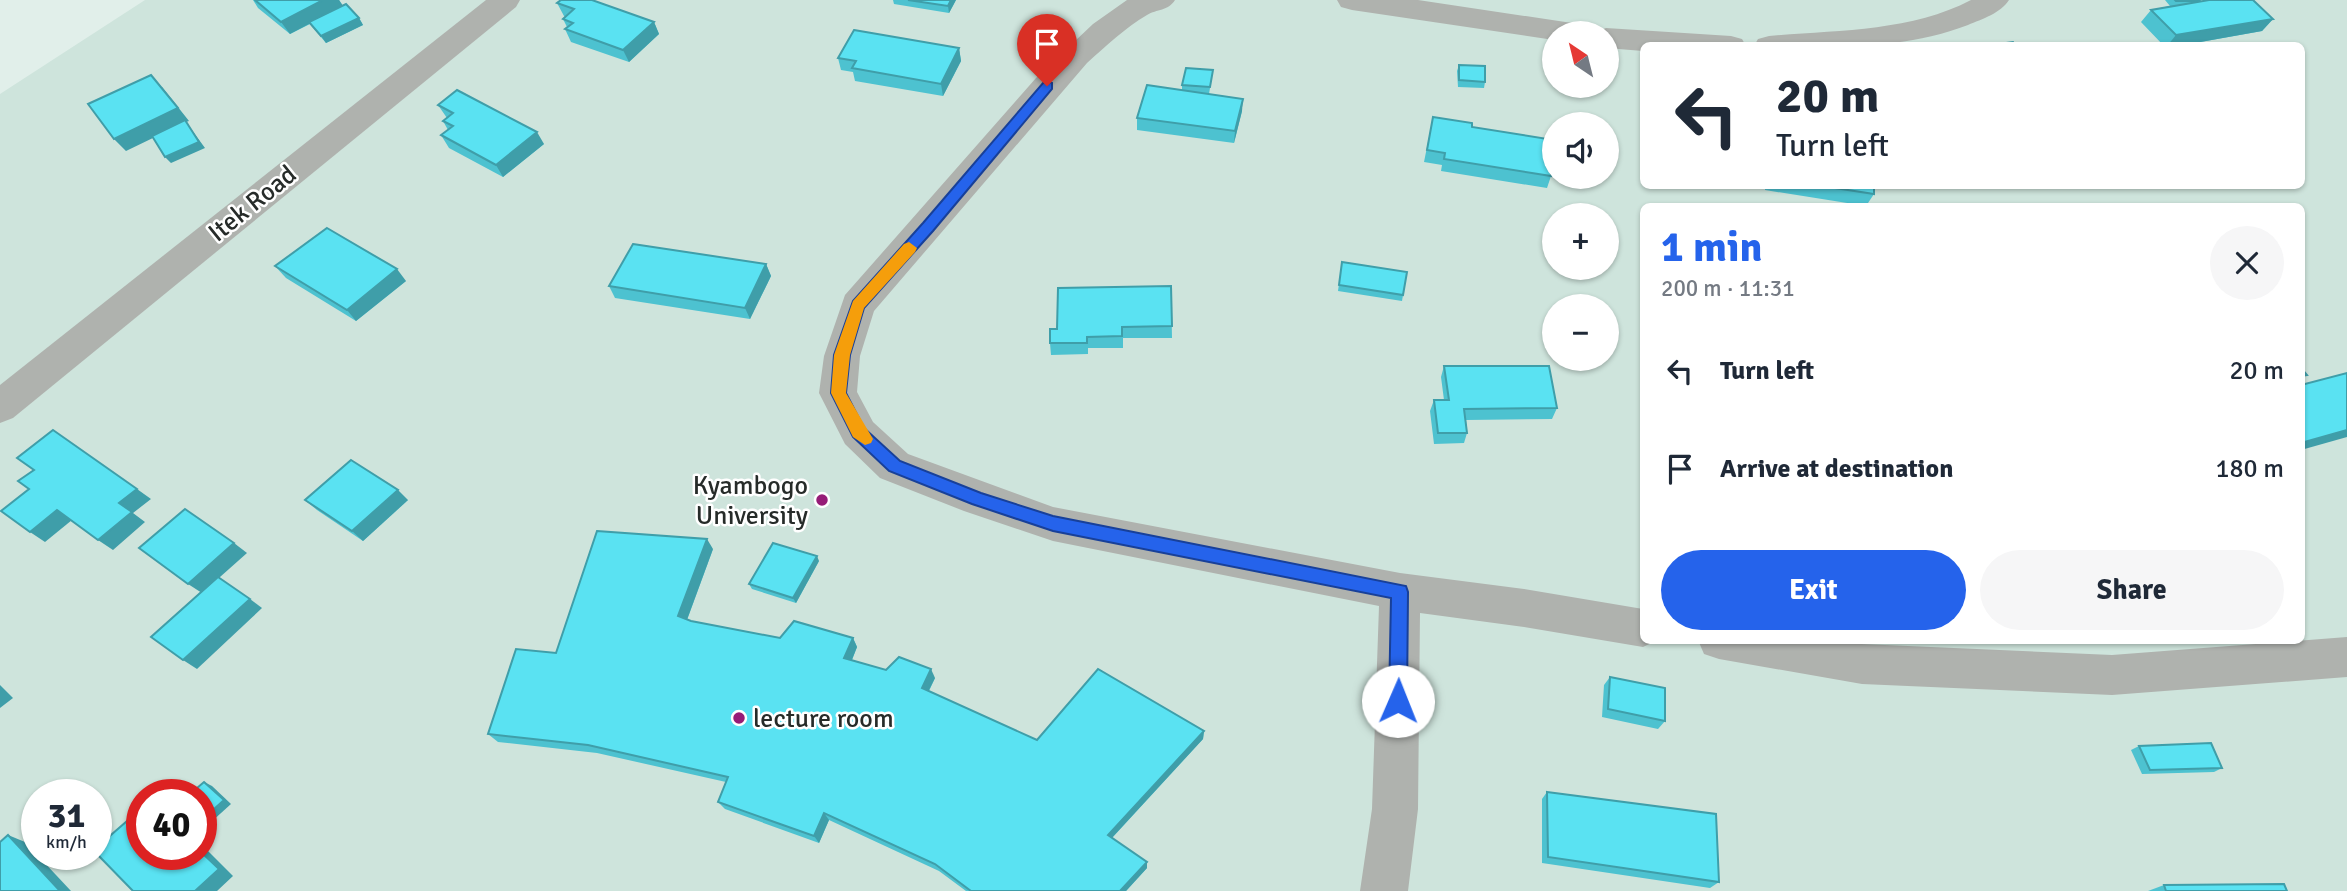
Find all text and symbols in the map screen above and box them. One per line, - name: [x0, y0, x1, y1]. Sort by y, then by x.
- pin: [1017, 14, 1077, 86]
- north arrow: [1542, 21, 1619, 98]
- map controls: [1542, 21, 1619, 371]
- icon: arrive: [1028, 25, 1066, 63]
- text: 20 m: [1776, 66, 1879, 126]
- icon: left: [1661, 70, 1752, 161]
- button: sound: [1542, 112, 1619, 189]
- text: Turn left: [1776, 126, 1889, 165]
- street label: Itek Road: [202, 159, 303, 249]
- button: +: [1542, 203, 1619, 280]
- text: 1 min: [1661, 222, 1762, 273]
- button: close: [2210, 226, 2284, 300]
- text: 200 m · 11:31: [1661, 274, 1795, 303]
- button: −: [1542, 294, 1619, 371]
- icon: left: [1661, 352, 1699, 390]
- text: Turn left: [1720, 355, 1814, 387]
- text: 20 m: [2229, 355, 2284, 387]
- icon: arrive: [1661, 450, 1699, 488]
- text: Arrive at destination: [1720, 453, 1953, 485]
- text: 180 m: [2215, 453, 2284, 485]
- place label: Kyambogo University: [693, 470, 808, 532]
- marker: Kyambogo University: [814, 492, 830, 508]
- button: Exit: [1661, 550, 1966, 630]
- button: Share: [1980, 550, 2284, 630]
- position arrow: [1361, 664, 1435, 738]
- place label: lecture room: [753, 703, 894, 735]
- marker: lecture room: [731, 710, 747, 726]
- speed limit sign: 40: [126, 779, 217, 870]
- text: 31: [48, 794, 85, 837]
- text: km/h: [46, 831, 87, 853]

